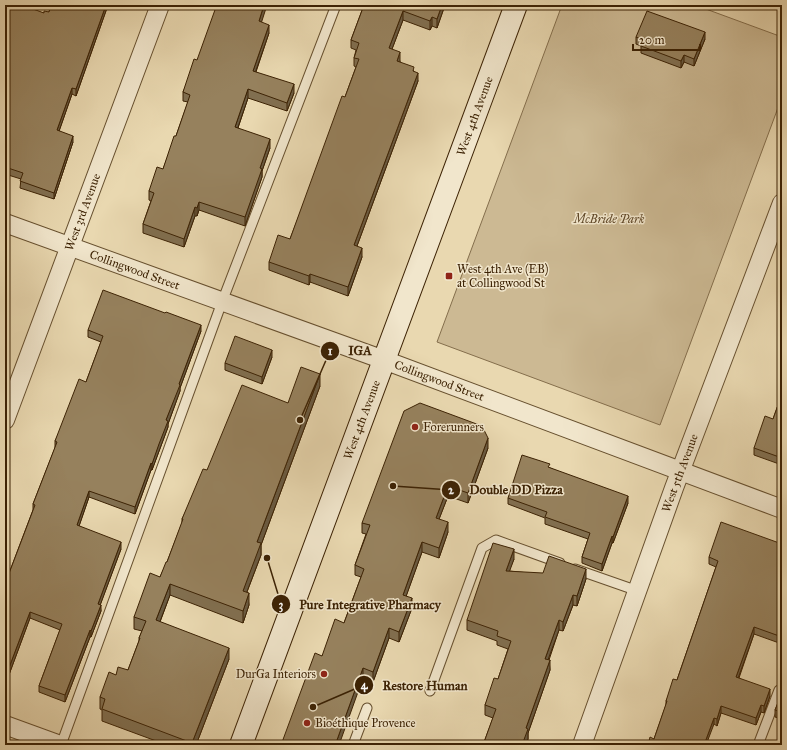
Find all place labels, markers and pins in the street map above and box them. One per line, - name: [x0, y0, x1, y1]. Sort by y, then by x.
- place label: West 4th Ave (EB) at Collingwood St: [457, 262, 548, 291]
- marker: West 4th Ave (EB) at Collingwood St: [444, 271, 454, 281]
- callout: IGA: [320, 338, 380, 363]
- place label: Forerunners: [423, 420, 484, 434]
- marker: Forerunners: [410, 422, 420, 432]
- callout: Double DD Pizza: [441, 477, 571, 502]
- callout: Pure Integrative Pharmacy: [271, 592, 449, 617]
- place label: DurGa Interiors: [236, 667, 316, 681]
- marker: DurGa Interiors: [319, 669, 329, 679]
- callout: Restore Human: [354, 672, 475, 697]
- place label: Bioéthique Provence: [315, 716, 416, 731]
- marker: Bioéthique Provence: [302, 718, 312, 728]

